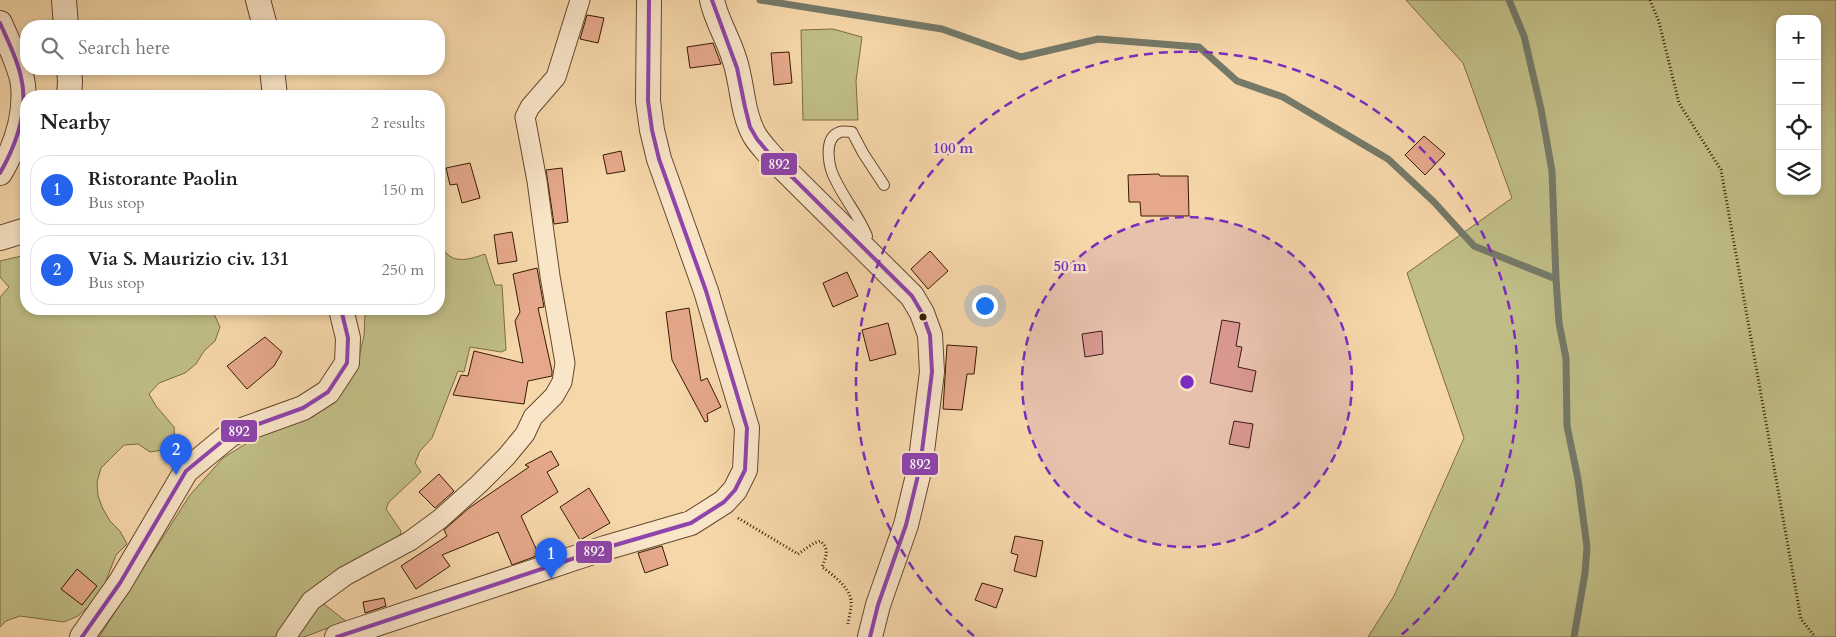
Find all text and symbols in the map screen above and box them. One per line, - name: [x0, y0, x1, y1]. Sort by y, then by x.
- map controls: [1776, 15, 1821, 195]
- button: +: [1776, 15, 1821, 60]
- search box: [20, 20, 445, 75]
- icon: search: [38, 34, 66, 62]
- text: Search here: [78, 35, 170, 61]
- button: −: [1776, 60, 1821, 105]
- button: locate: [1776, 105, 1821, 150]
- text: Nearby: [40, 108, 111, 137]
- text: 2 results: [371, 112, 425, 134]
- text: 100 m: [933, 138, 974, 158]
- button: layers: [1776, 150, 1821, 195]
- line badge: 892: [760, 152, 798, 176]
- text: 892: [768, 155, 790, 174]
- text: Ristorante Paolin: [88, 166, 238, 192]
- text: 1: [53, 179, 61, 201]
- text: 150 m: [382, 179, 424, 201]
- text: Bus stop: [88, 192, 145, 214]
- text: Via S. Maurizio civ. 131: [88, 246, 289, 272]
- text: 50 m: [1053, 256, 1087, 276]
- text: 2: [53, 259, 61, 281]
- text: 250 m: [382, 259, 424, 281]
- text: Bus stop: [88, 272, 145, 294]
- your location: [972, 293, 998, 319]
- unlabelled marker: [918, 312, 928, 322]
- centre of rings: [1178, 373, 1196, 391]
- line badge: 892: [220, 419, 258, 443]
- text: 892: [228, 422, 250, 441]
- pin: 2: [160, 434, 192, 475]
- line badge: 892: [901, 452, 939, 476]
- text: 892: [909, 455, 931, 474]
- pin: 1: [535, 538, 567, 579]
- line badge: 892: [575, 540, 613, 564]
- text: 892: [583, 542, 605, 561]

